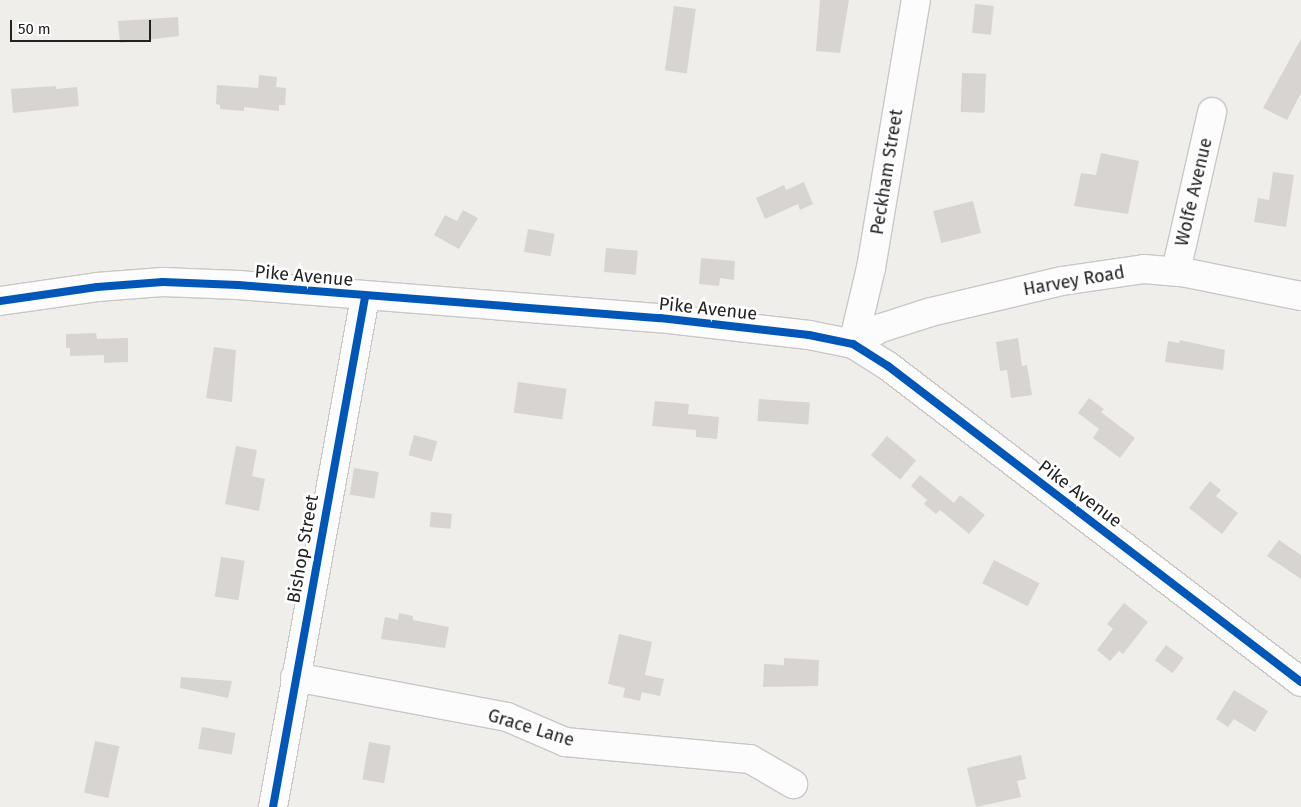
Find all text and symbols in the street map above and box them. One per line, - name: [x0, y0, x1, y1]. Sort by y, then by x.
- scale bar: [12, 10, 154, 42]
- text: 50 m: [18, 20, 51, 38]
- street label: Peckham Street: [866, 108, 908, 236]
- street label: Wolfe Avenue: [1171, 136, 1217, 248]
- street label: Pike Avenue: [254, 261, 354, 291]
- street label: Harvey Road: [1022, 261, 1126, 301]
- street label: Pike Avenue: [658, 293, 758, 325]
- street label: Pike Avenue: [1034, 456, 1126, 532]
- street label: Bishop Street: [283, 493, 323, 605]
- street label: Grace Lane: [485, 705, 577, 751]

